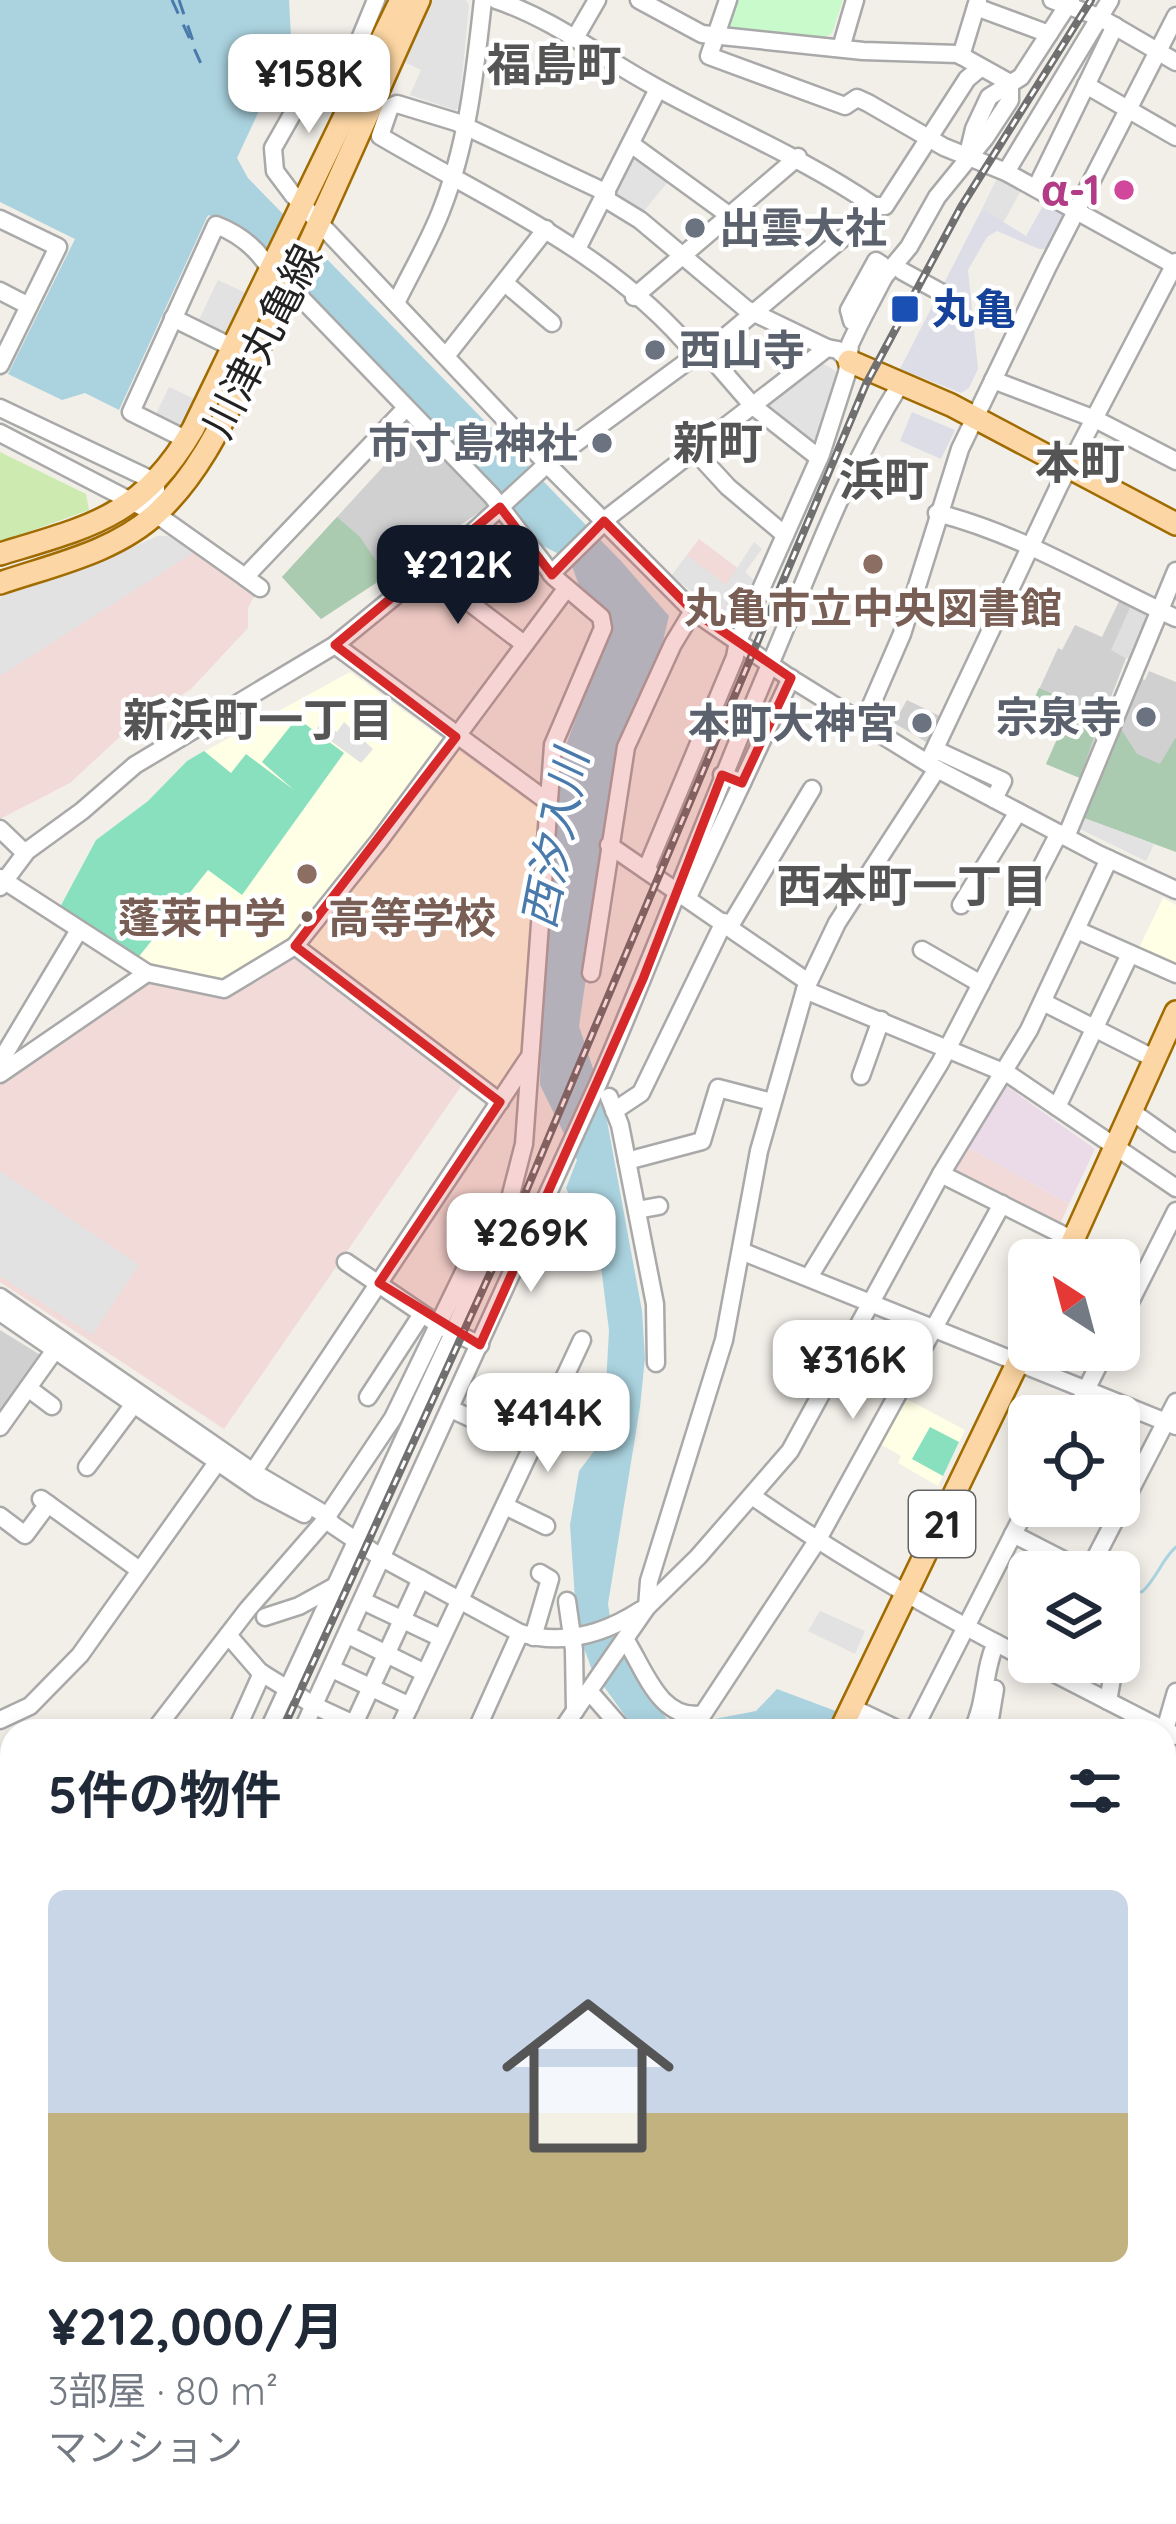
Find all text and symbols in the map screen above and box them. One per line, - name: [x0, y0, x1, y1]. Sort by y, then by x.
- pin: ¥158K: [225, 34, 393, 136]
- district label: 福島町: [486, 36, 622, 92]
- text: ¥158K: [255, 48, 363, 97]
- place label: α-1: [1041, 163, 1100, 216]
- marker: α-1: [1111, 177, 1137, 203]
- place label: 出雲大社: [719, 201, 887, 254]
- marker: 出雲大社: [682, 215, 708, 241]
- street label: 川津丸亀線: [190, 235, 333, 446]
- place label: 丸亀: [932, 282, 1016, 335]
- marker: 丸亀: [889, 293, 921, 325]
- place label: 西山寺: [679, 323, 805, 376]
- marker: 西山寺: [642, 337, 668, 363]
- district label: 新町: [673, 414, 763, 470]
- place label: 市寸島神社: [368, 416, 578, 469]
- marker: 市寸島神社: [589, 430, 615, 456]
- district label: 本町: [1035, 434, 1125, 490]
- district label: 浜町: [839, 451, 929, 507]
- pin: ¥212K: [374, 525, 542, 627]
- text: ¥212K: [404, 539, 512, 588]
- marker: 丸亀市立中央図書館: [860, 551, 886, 577]
- place label: 丸亀市立中央図書館: [684, 581, 1062, 634]
- place label: 宗泉寺: [996, 690, 1122, 743]
- district label: 新浜町一丁目: [123, 691, 393, 747]
- place label: 本町大神宮: [688, 696, 898, 749]
- marker: 宗泉寺: [1133, 704, 1159, 730]
- marker: 本町大神宮: [909, 710, 935, 736]
- water label: 西汐入川: [509, 741, 599, 933]
- district label: 西本町一丁目: [777, 857, 1047, 913]
- marker: 蓬莱中学・高等学校: [294, 861, 320, 887]
- place label: 蓬莱中学・高等学校: [118, 891, 496, 944]
- pin: ¥269K: [447, 1193, 615, 1295]
- text: ¥269K: [474, 1207, 588, 1256]
- north arrow: [1008, 1239, 1140, 1371]
- map controls: [1008, 1239, 1140, 1683]
- pin: ¥316K: [769, 1320, 937, 1422]
- text: ¥316K: [800, 1334, 906, 1383]
- pin: ¥414K: [464, 1373, 632, 1475]
- text: ¥414K: [494, 1387, 602, 1436]
- button: locate: [1008, 1395, 1140, 1527]
- road number: 21: [909, 1491, 975, 1557]
- button: layers: [1008, 1551, 1140, 1683]
- icon: filters: [1062, 1758, 1128, 1824]
- text: 5件の物件: [48, 1762, 281, 1826]
- icon: home: [480, 1968, 696, 2184]
- text: ¥212,000/月: [48, 2294, 344, 2358]
- text: 3部屋 · 80 m²: [48, 2366, 278, 2415]
- text: マンション: [48, 2422, 243, 2471]

